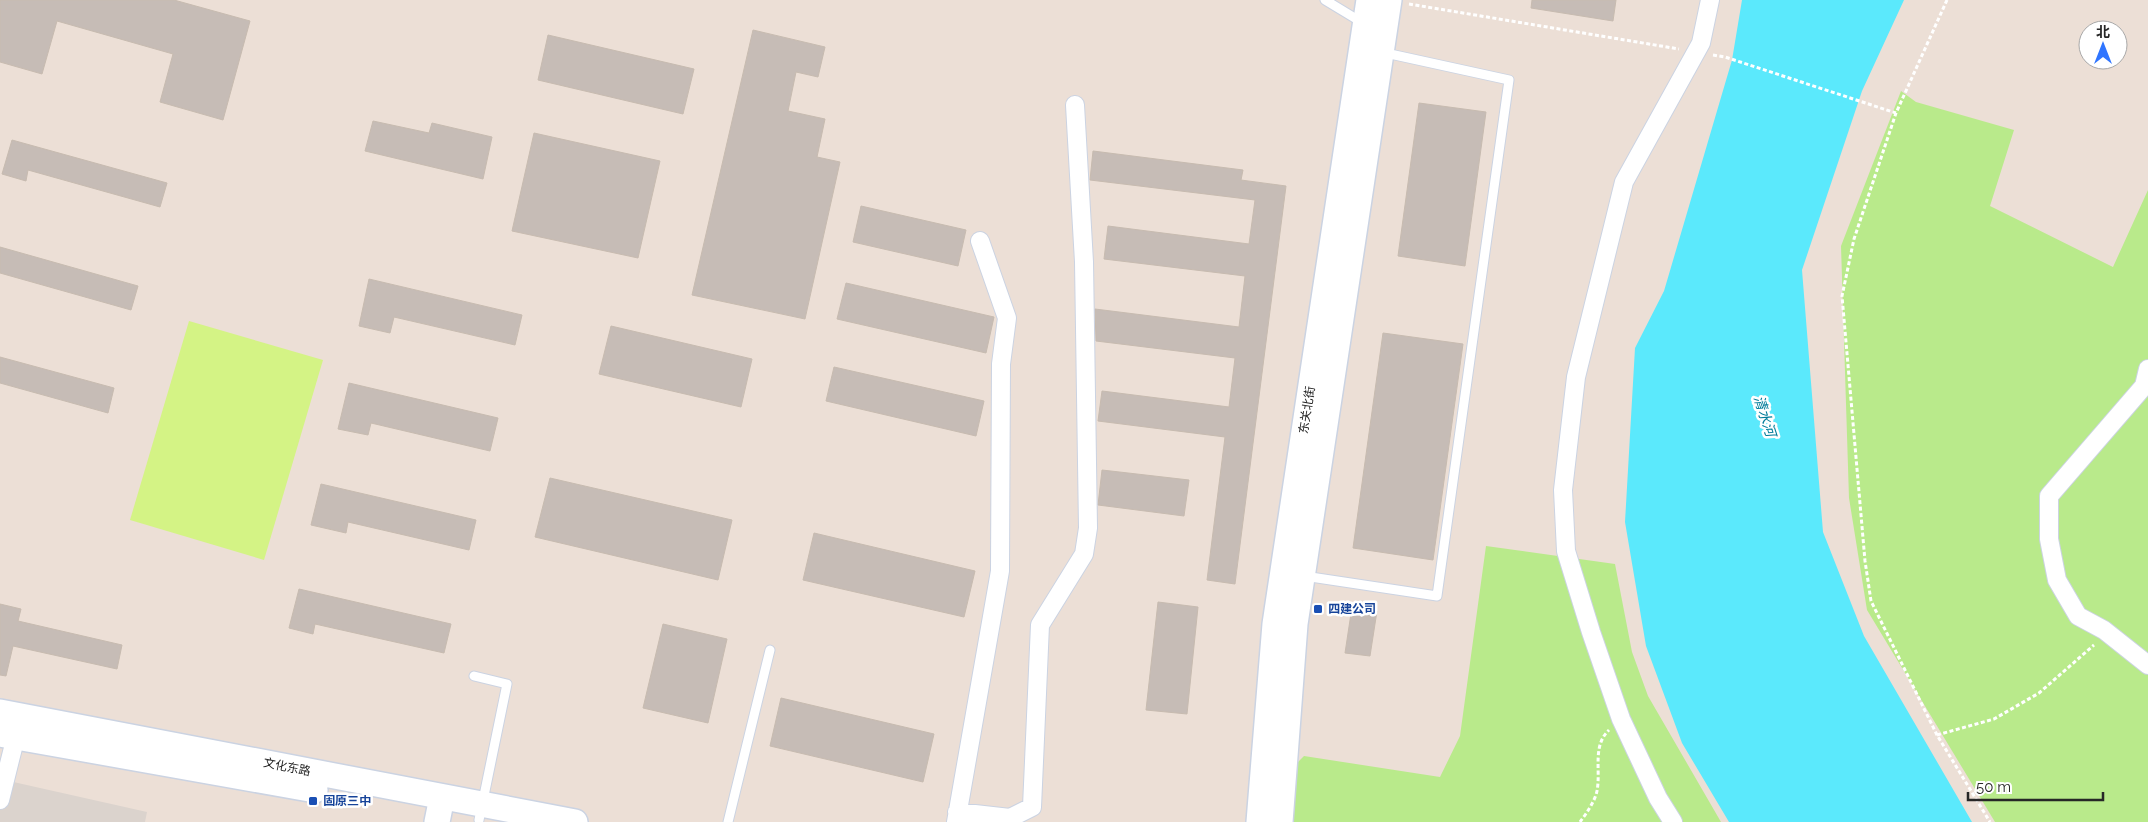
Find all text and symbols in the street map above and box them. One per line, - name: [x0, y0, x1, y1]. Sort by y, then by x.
- north arrow: [2078, 20, 2128, 70]
- text: 北: [2096, 24, 2110, 40]
- street label: 东关北街: [1296, 385, 1318, 435]
- water label: 清水河: [1751, 394, 1780, 441]
- place label: 四建公司: [1328, 602, 1376, 616]
- marker: 四建公司: [1312, 603, 1324, 615]
- street label: 文化东路: [262, 756, 312, 778]
- scale bar: [1968, 770, 2103, 802]
- text: 50 m: [1976, 778, 2011, 796]
- place label: 固原三中: [323, 794, 371, 808]
- marker: 固原三中: [307, 795, 319, 807]

